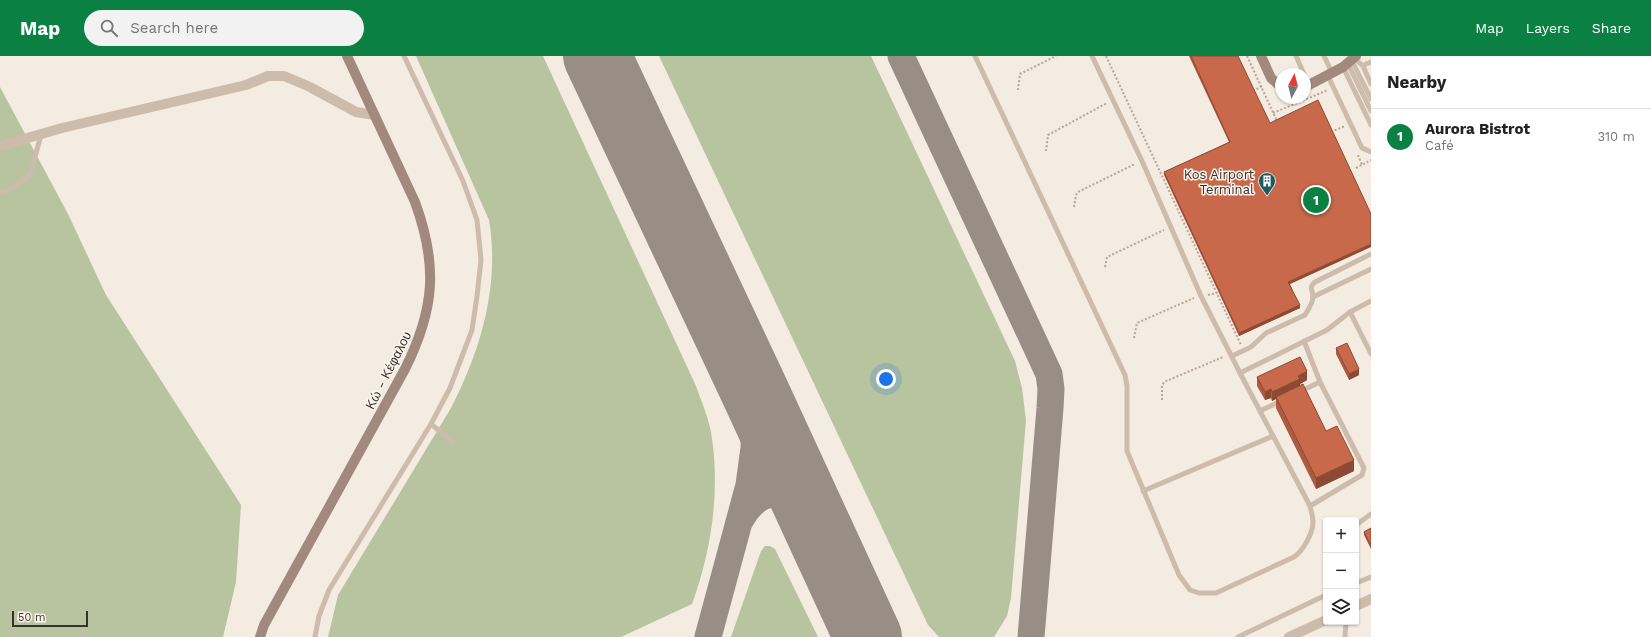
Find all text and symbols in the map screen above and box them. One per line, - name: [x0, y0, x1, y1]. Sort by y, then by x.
- search box: [84, 10, 364, 46]
- text: Map: [20, 17, 60, 40]
- icon: search: [98, 17, 120, 39]
- text: Search here: [130, 19, 218, 37]
- text: Map: [1475, 20, 1504, 36]
- text: Layers: [1526, 20, 1570, 36]
- text: Share: [1592, 20, 1631, 36]
- north arrow: [1275, 68, 1311, 104]
- text: Nearby: [1387, 72, 1446, 92]
- text: Aurora Bistrot: [1425, 120, 1530, 138]
- text: 1: [1397, 129, 1403, 144]
- text: 310 m: [1597, 129, 1635, 144]
- text: Café: [1425, 138, 1454, 153]
- place label: Kos Airport Terminal: [1184, 167, 1255, 197]
- building icon: Kos Airport Terminal: [1257, 171, 1277, 196]
- pin: 1: [1303, 185, 1329, 215]
- street label: Κώ - Κέφαλου: [362, 329, 414, 412]
- your location: [876, 369, 896, 389]
- map controls: [1323, 517, 1359, 625]
- button: +: [1323, 517, 1359, 553]
- button: −: [1323, 553, 1359, 589]
- button: layers: [1323, 589, 1359, 625]
- scale bar: [12, 609, 88, 628]
- text: 50 m: [18, 611, 45, 624]

